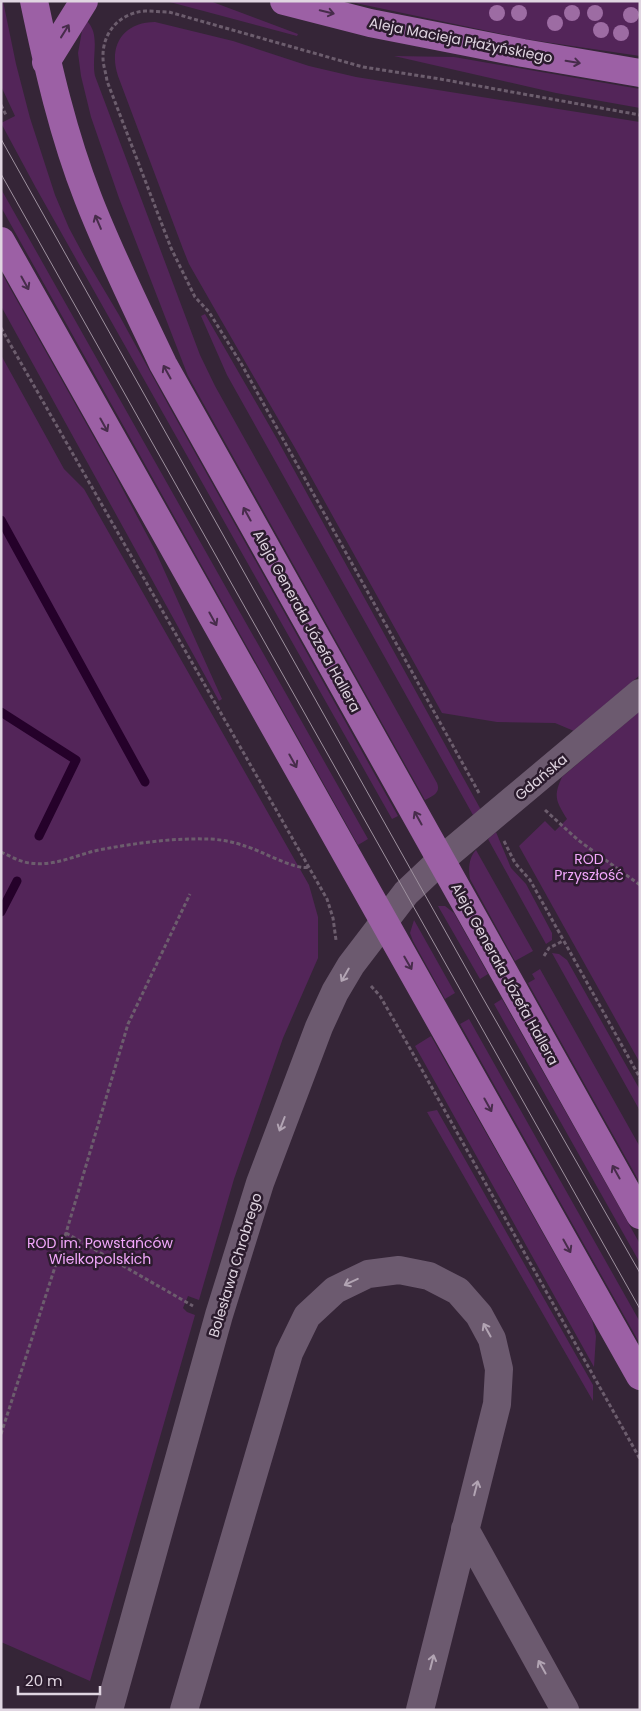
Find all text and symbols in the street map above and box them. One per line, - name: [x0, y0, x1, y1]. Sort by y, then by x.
- one-way arrow: [319, 8, 335, 17]
- street label: Aleja Macieja Płażyńskiego: [368, 12, 554, 68]
- one-way arrow: [60, 25, 70, 39]
- one-way arrow: [565, 57, 581, 67]
- one-way arrow: [93, 215, 102, 230]
- one-way arrow: [20, 276, 30, 291]
- one-way arrow: [162, 365, 172, 379]
- one-way arrow: [100, 418, 110, 432]
- one-way arrow: [241, 507, 251, 521]
- street label: Aleja Generała Józefa Hallera: [248, 526, 366, 716]
- one-way arrow: [209, 612, 219, 626]
- street label: Gdańska: [511, 749, 571, 805]
- one-way arrow: [289, 753, 298, 768]
- one-way arrow: [412, 811, 422, 825]
- park label: ROD Przyszłość: [554, 849, 624, 885]
- street label: Aleja Generała Józefa Hallera: [446, 879, 564, 1069]
- one-way arrow: [403, 955, 413, 970]
- one-way arrow: [340, 967, 350, 982]
- one-way arrow: [483, 1097, 493, 1111]
- one-way arrow: [277, 1116, 286, 1131]
- one-way arrow: [611, 1165, 620, 1180]
- street label: Bolesława Chrobrego: [203, 1190, 267, 1340]
- park label: ROD im. Powstańców Wielkopolskich: [27, 1233, 174, 1269]
- one-way arrow: [562, 1239, 572, 1254]
- one-way arrow: [344, 1278, 359, 1288]
- one-way arrow: [482, 1323, 492, 1338]
- one-way arrow: [472, 1480, 481, 1496]
- one-way arrow: [428, 1655, 437, 1671]
- one-way arrow: [536, 1661, 546, 1675]
- scale bar: [18, 1664, 100, 1696]
- text: 20 m: [25, 1670, 63, 1691]

